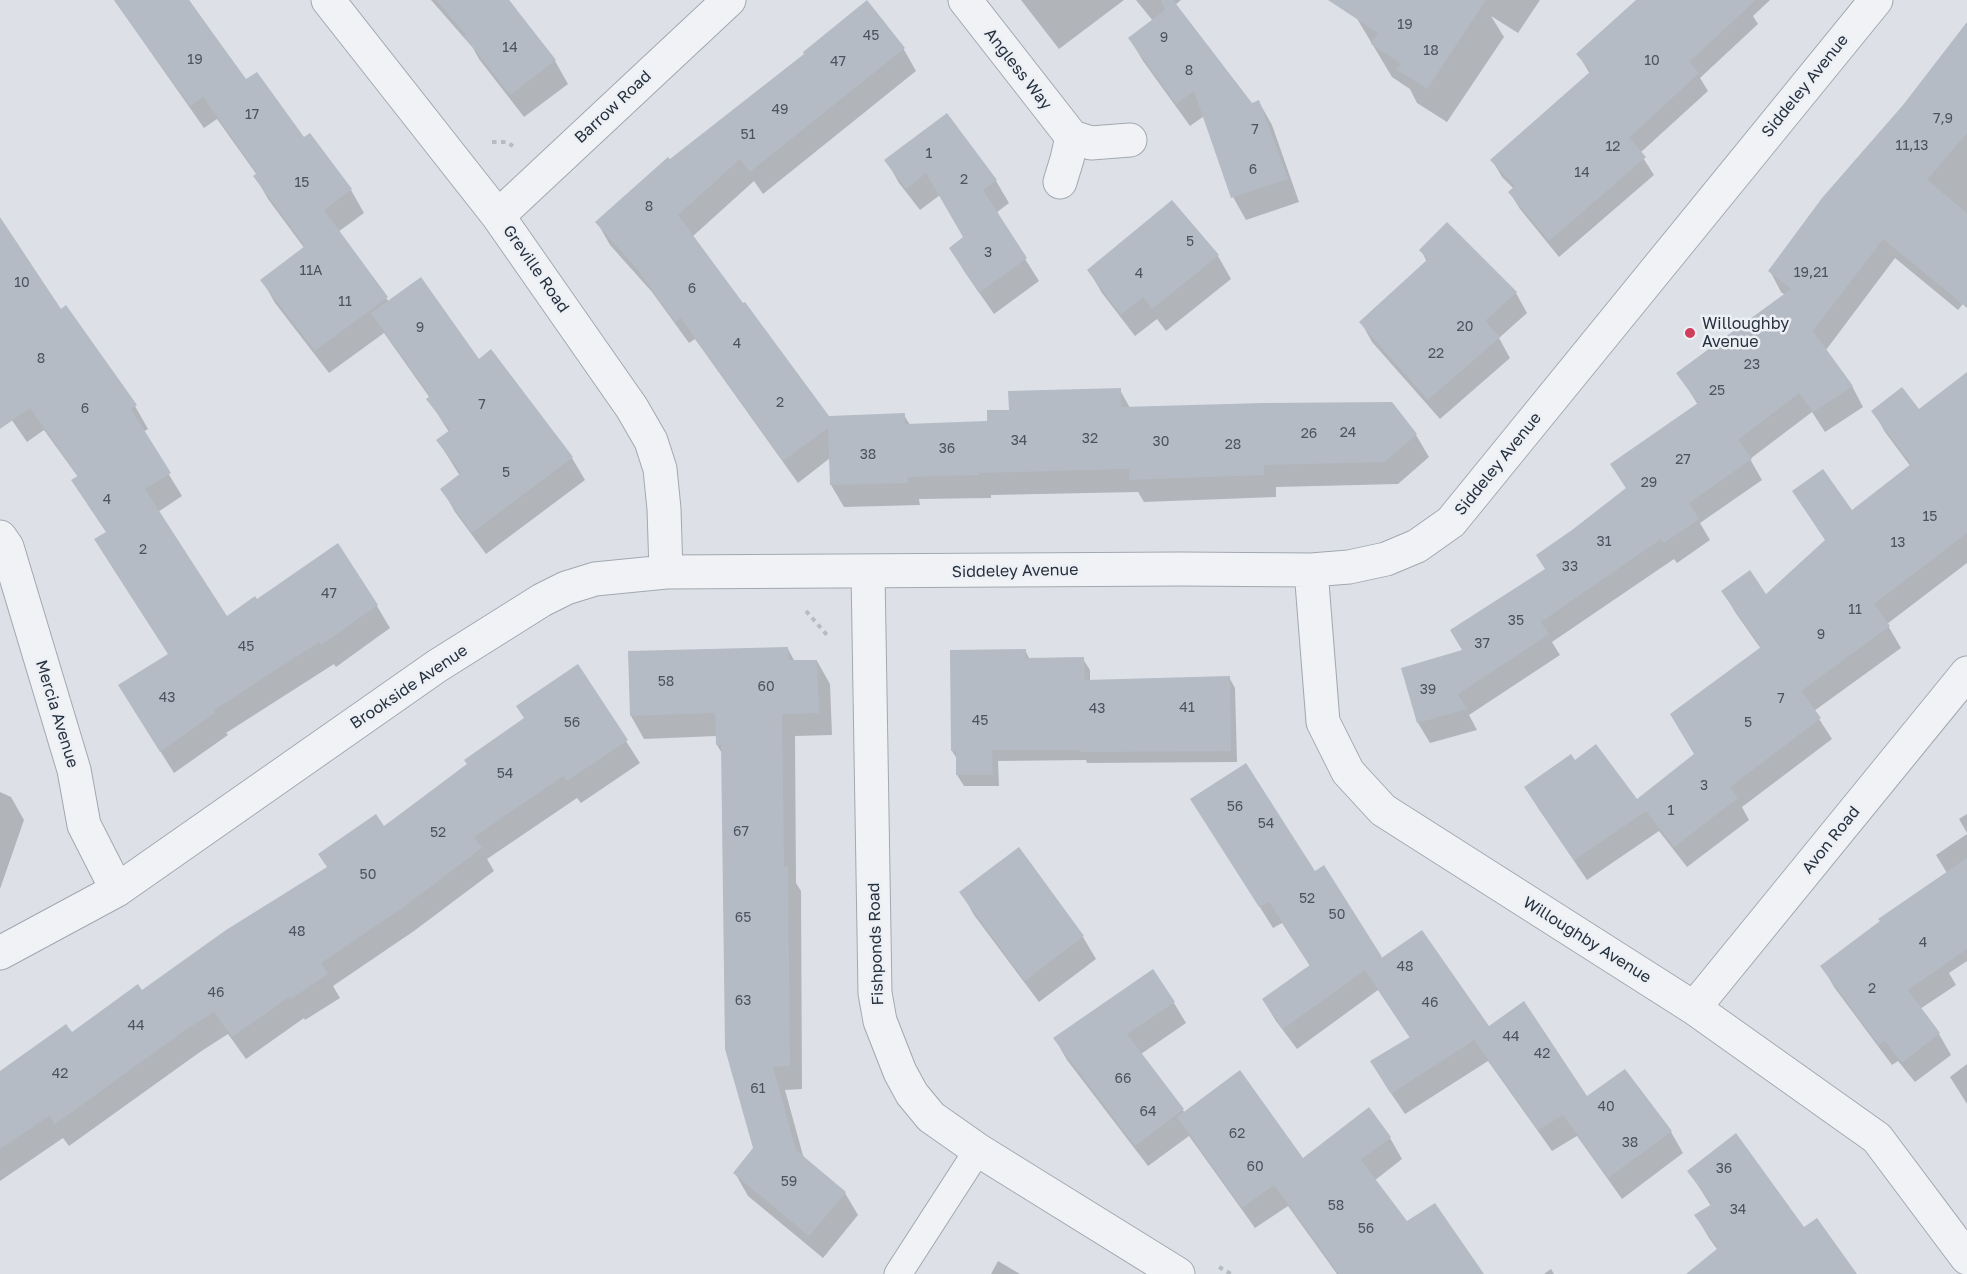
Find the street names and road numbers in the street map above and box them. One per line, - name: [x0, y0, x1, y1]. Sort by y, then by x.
- street label: Angless Way: [980, 24, 1056, 114]
- street label: Siddeley Avenue: [1758, 31, 1852, 141]
- street label: Barrow Road: [571, 67, 655, 147]
- street label: Greville Road: [499, 222, 573, 316]
- street label: Siddeley Avenue: [1451, 409, 1545, 519]
- street label: Siddeley Avenue: [951, 560, 1079, 582]
- street label: Brookside Avenue: [347, 641, 471, 733]
- street label: Mercia Avenue: [31, 658, 83, 770]
- street label: Avon Road: [1798, 802, 1864, 878]
- street label: Fishponds Road: [864, 882, 888, 1006]
- street label: Willoughby Avenue: [1519, 893, 1655, 987]

